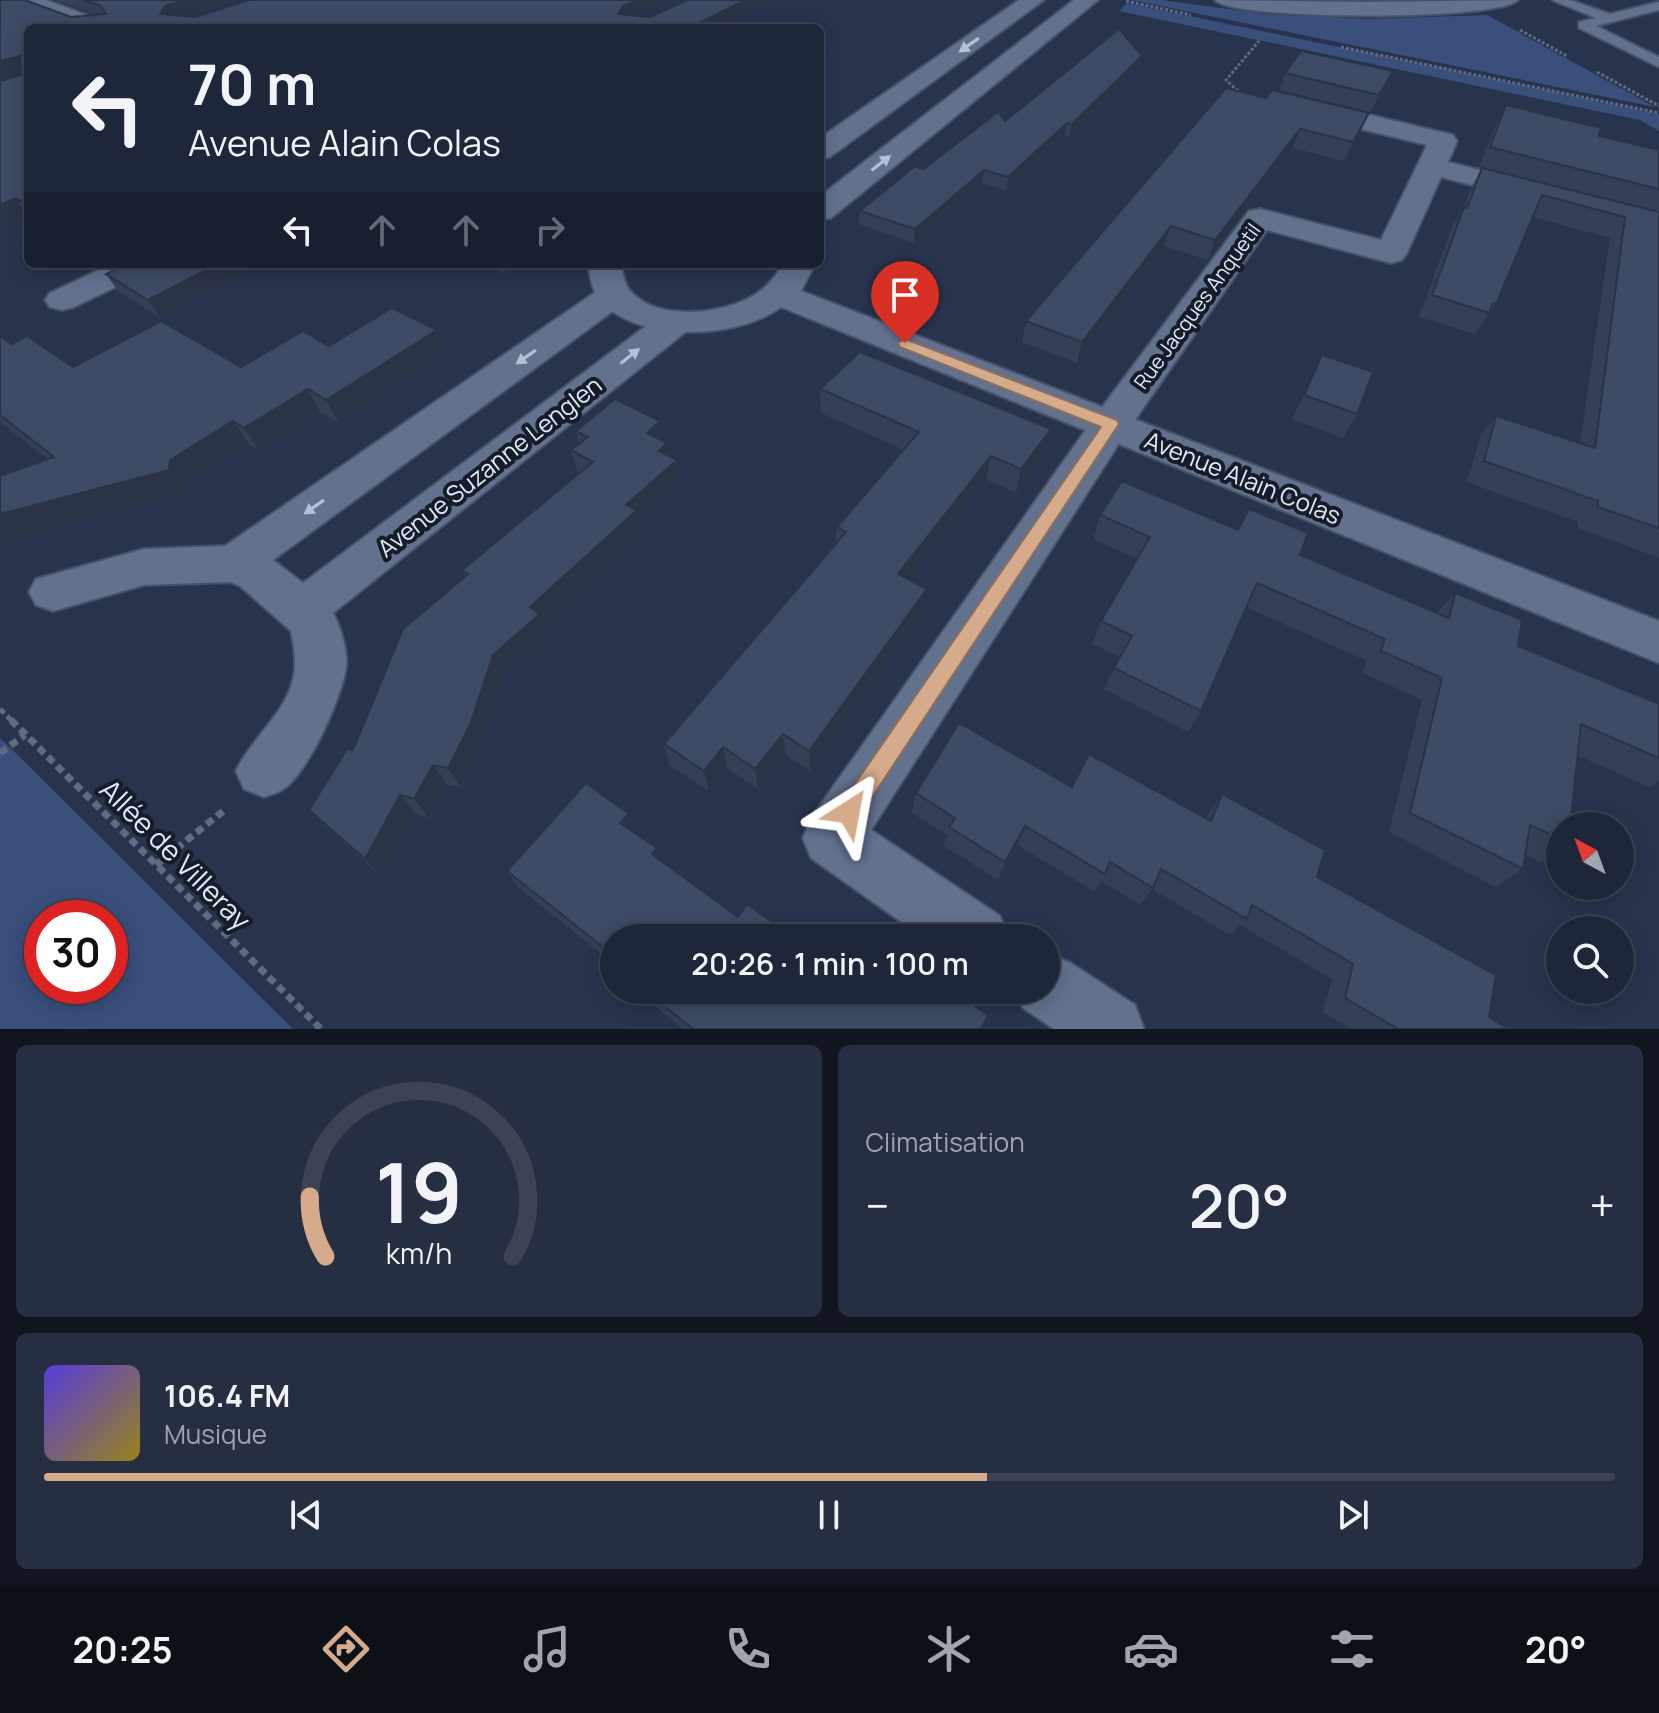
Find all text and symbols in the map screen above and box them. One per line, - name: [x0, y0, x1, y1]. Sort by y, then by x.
- one-way arrow: [959, 37, 980, 52]
- text: 70 m: [188, 45, 316, 122]
- icon: left: [56, 56, 160, 160]
- text: Avenue Alain Colas: [188, 118, 501, 167]
- one-way arrow: [871, 155, 891, 171]
- icon: left: [276, 208, 320, 252]
- icon: ahead: [360, 208, 404, 252]
- icon: ahead: [444, 208, 488, 252]
- icon: right: [528, 208, 572, 252]
- street label: Rue Jacques Anquetil: [1128, 218, 1266, 394]
- pin: [871, 261, 939, 343]
- icon: arrive: [883, 273, 927, 317]
- one-way arrow: [515, 349, 536, 364]
- one-way arrow: [620, 349, 640, 365]
- street label: Avenue Suzanne Lenglen: [370, 368, 608, 564]
- street label: Avenue Alain Colas: [1140, 423, 1346, 531]
- one-way arrow: [303, 499, 324, 514]
- street label: Allée de Villeray: [92, 770, 260, 938]
- position arrow: [807, 770, 891, 854]
- north arrow: [1546, 812, 1634, 900]
- map controls: [1546, 812, 1634, 1004]
- speed limit sign: 30: [24, 900, 128, 1004]
- button: search: [1546, 916, 1634, 1004]
- text: 20:26 · 1 min · 100 m: [691, 943, 969, 984]
- text: Climatisation: [866, 1124, 1025, 1160]
- text: 19: [375, 1134, 463, 1248]
- text: 20°: [1189, 1164, 1290, 1246]
- text: −: [866, 1175, 889, 1235]
- text: +: [1590, 1175, 1615, 1235]
- text: km/h: [386, 1234, 452, 1273]
- text: 106.4 FM: [164, 1375, 290, 1416]
- text: Musique: [164, 1416, 267, 1452]
- icon: previous: [284, 1493, 328, 1537]
- icon: pause: [807, 1493, 851, 1537]
- icon: next: [1331, 1493, 1375, 1537]
- icon: directions: [318, 1621, 374, 1677]
- icon: music: [519, 1621, 575, 1677]
- icon: phone: [720, 1621, 776, 1677]
- icon: climate: [921, 1621, 977, 1677]
- icon: car: [1123, 1621, 1179, 1677]
- icon: filters: [1324, 1621, 1380, 1677]
- text: 20:25: [73, 1625, 173, 1674]
- text: 20°: [1525, 1625, 1586, 1674]

